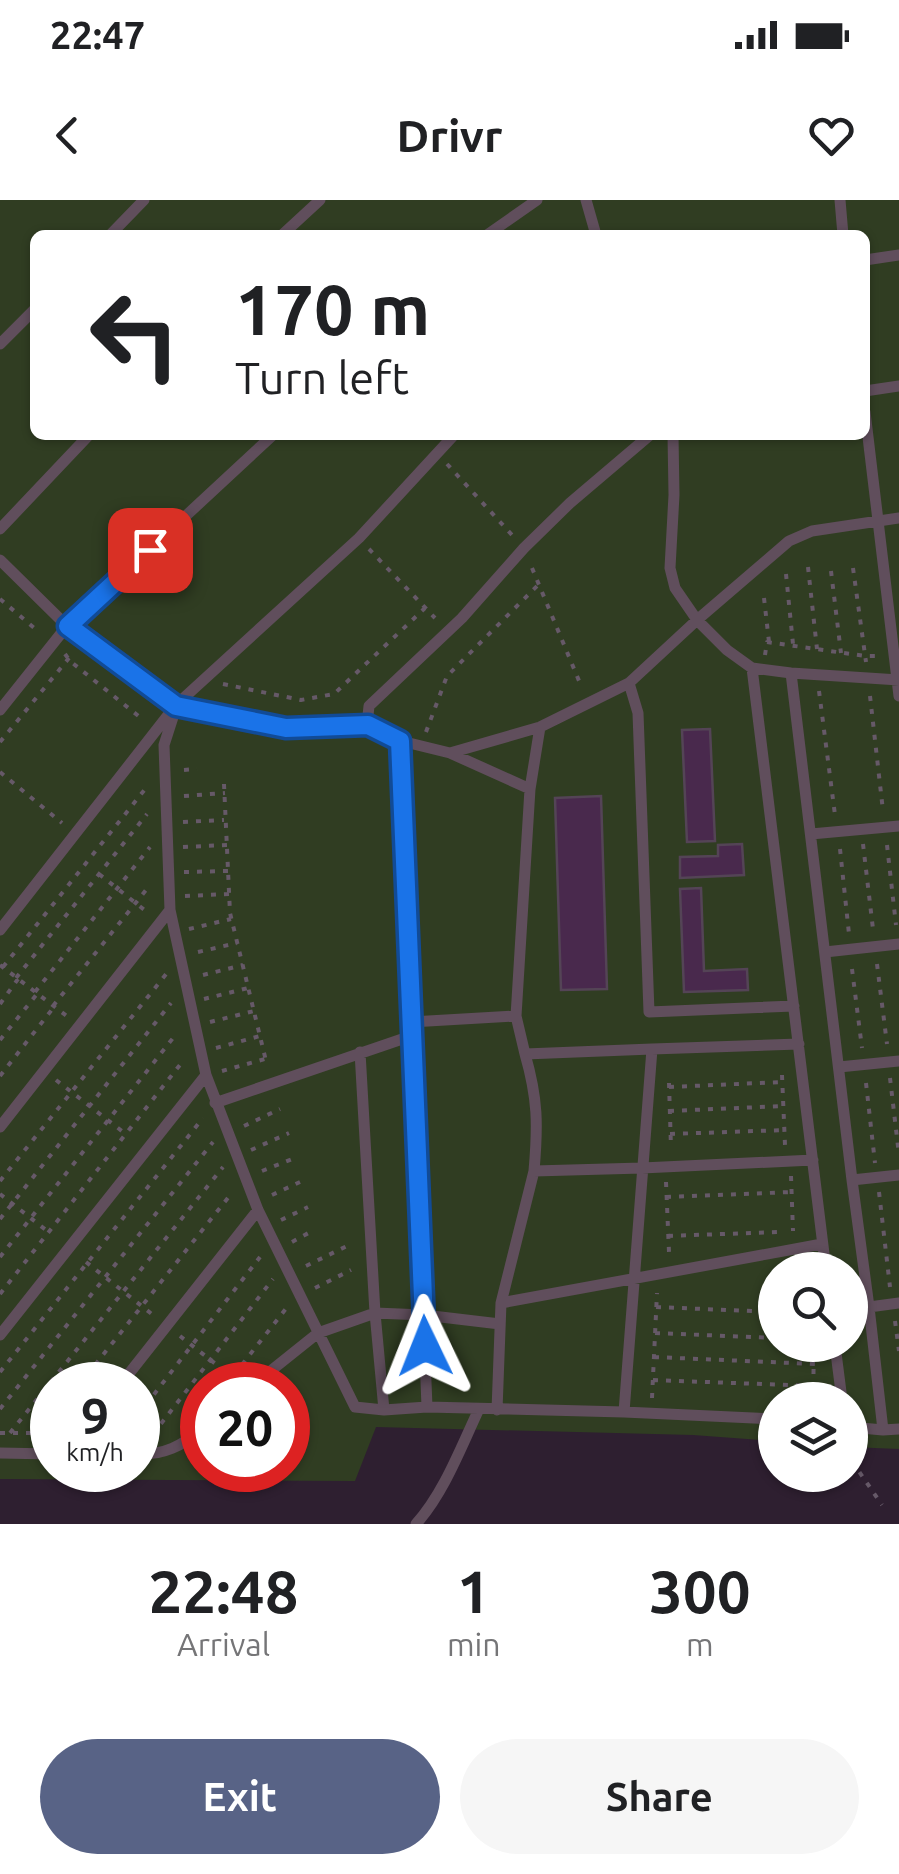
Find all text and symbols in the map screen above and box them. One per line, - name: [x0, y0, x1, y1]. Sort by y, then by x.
- text: 22:47: [50, 14, 145, 56]
- icon: back: [40, 108, 95, 163]
- icon: heart: [804, 108, 859, 163]
- text: Drivr: [397, 110, 502, 161]
- icon: left: [70, 270, 200, 400]
- text: 170 m: [235, 270, 430, 348]
- text: Turn left: [235, 352, 409, 403]
- pin: [108, 508, 193, 593]
- icon: arrive: [123, 523, 178, 578]
- map controls: [758, 1252, 868, 1492]
- button: search: [758, 1252, 868, 1362]
- position arrow: [373, 1294, 477, 1398]
- speed limit sign: 20: [180, 1362, 310, 1492]
- button: layers: [758, 1382, 868, 1492]
- text: 9: [81, 1387, 109, 1443]
- text: km/h: [66, 1438, 124, 1466]
- text: 22:48: [148, 1557, 299, 1624]
- text: 1: [457, 1557, 491, 1624]
- text: 300: [649, 1557, 751, 1624]
- text: Arrival: [177, 1626, 270, 1662]
- text: min: [447, 1626, 501, 1662]
- text: m: [686, 1626, 714, 1662]
- button: Exit: [40, 1739, 440, 1854]
- button: Share: [460, 1739, 859, 1854]

